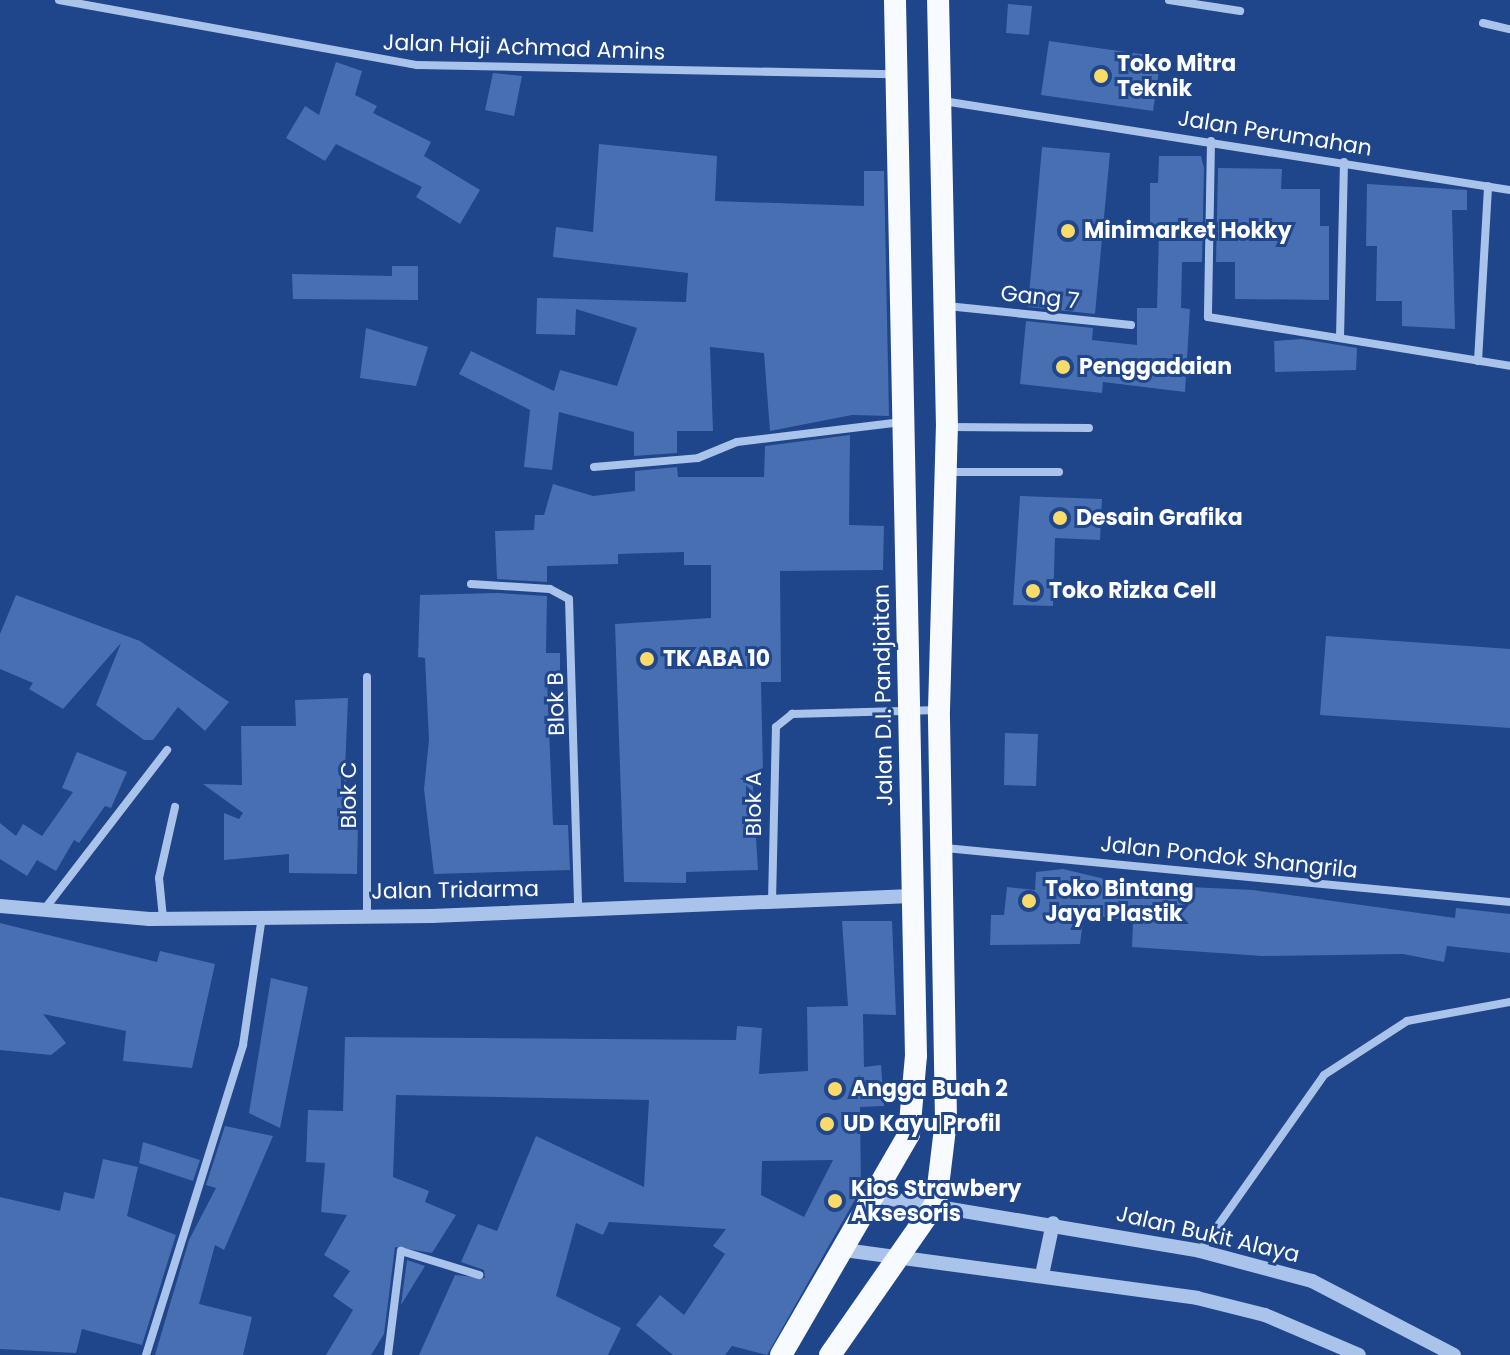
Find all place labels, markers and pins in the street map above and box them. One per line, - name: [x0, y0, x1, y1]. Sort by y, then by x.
- place label: Toko Mitra Teknik: [1117, 50, 1236, 102]
- marker: Toko Mitra Teknik: [1092, 67, 1110, 85]
- place label: Minimarket Hokky: [1084, 218, 1292, 244]
- marker: Minimarket Hokky: [1059, 222, 1077, 240]
- place label: Penggadaian: [1079, 354, 1232, 380]
- marker: Penggadaian: [1054, 358, 1072, 376]
- place label: Desain Grafika: [1076, 505, 1243, 531]
- marker: Desain Grafika: [1051, 509, 1069, 527]
- place label: Toko Rizka Cell: [1049, 578, 1217, 604]
- marker: Toko Rizka Cell: [1024, 582, 1042, 600]
- place label: TK ABA 10: [663, 646, 770, 672]
- marker: TK ABA 10: [638, 650, 656, 668]
- place label: Toko Bintang Jaya Plastik: [1045, 875, 1194, 926]
- marker: Toko Bintang Jaya Plastik: [1020, 892, 1038, 910]
- place label: Angga Buah 2: [851, 1076, 1008, 1102]
- marker: Angga Buah 2: [826, 1080, 844, 1098]
- place label: UD Kayu Profil: [843, 1111, 1001, 1137]
- marker: UD Kayu Profil: [818, 1115, 836, 1133]
- place label: Kios Strawbery Aksesoris: [851, 1175, 1021, 1226]
- marker: Kios Strawbery Aksesoris: [826, 1192, 844, 1210]

